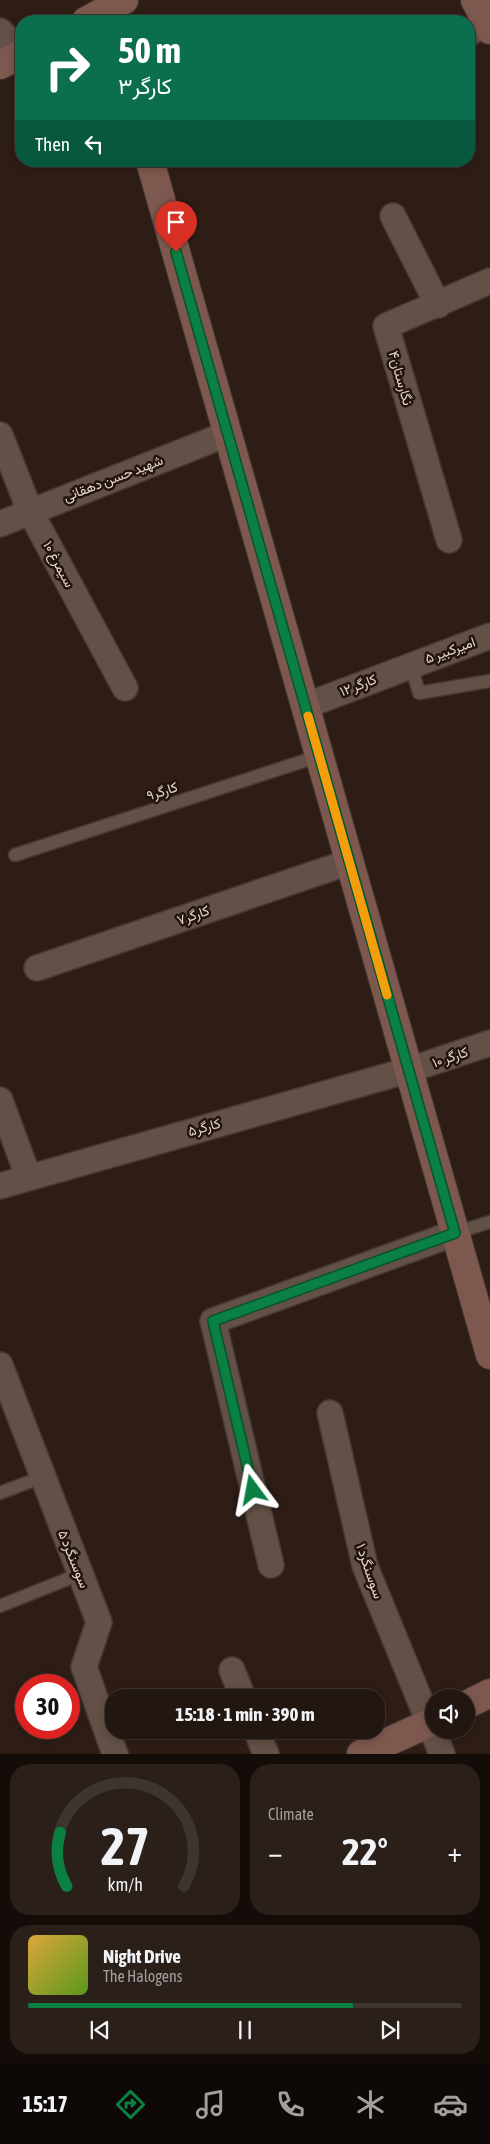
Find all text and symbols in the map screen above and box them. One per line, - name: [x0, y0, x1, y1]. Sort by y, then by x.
- text: 50 m: [118, 30, 181, 70]
- icon: right: [35, 35, 100, 100]
- text: کارگر۳: [118, 73, 172, 99]
- icon: left: [80, 130, 108, 158]
- text: Then: [35, 133, 70, 155]
- pin: [155, 201, 197, 252]
- icon: arrive: [162, 208, 190, 236]
- street label: نگارستان۴: [385, 349, 416, 407]
- street label: شهید حسن دهقانی: [61, 452, 166, 505]
- street label: سیمرغ ۱۰: [38, 538, 78, 591]
- street label: امیرکبیر ۵: [423, 633, 478, 667]
- street label: کارگر ۱۲: [337, 671, 379, 700]
- street label: کارگر۹: [144, 778, 180, 804]
- street label: کارگر۷: [175, 902, 212, 929]
- street label: کارگر ۱۰: [430, 1043, 470, 1072]
- street label: کارگر۵: [186, 1115, 222, 1140]
- position arrow: [226, 1463, 278, 1515]
- street label: سوسنگرد ۵: [54, 1528, 93, 1591]
- street label: سوسنگرد ۱: [352, 1541, 387, 1601]
- speed limit sign: 30: [15, 1674, 80, 1739]
- map controls: [425, 1689, 475, 1739]
- button: sound: [425, 1689, 475, 1739]
- text: 15:18 · 1 min · 390 m: [175, 1703, 315, 1725]
- text: Climate: [268, 1805, 314, 1823]
- text: 27: [101, 1816, 149, 1876]
- text: 22°: [342, 1830, 388, 1873]
- text: −: [268, 1836, 283, 1868]
- text: +: [447, 1836, 462, 1868]
- text: km/h: [107, 1874, 143, 1895]
- text: Night Drive: [103, 1945, 181, 1967]
- text: The Halogens: [103, 1967, 183, 1985]
- icon: previous: [86, 2016, 114, 2044]
- icon: pause: [231, 2016, 259, 2044]
- icon: next: [376, 2016, 404, 2044]
- icon: directions: [113, 2087, 148, 2122]
- icon: music: [193, 2087, 228, 2122]
- icon: phone: [273, 2087, 308, 2122]
- icon: climate: [353, 2087, 388, 2122]
- icon: car: [433, 2087, 468, 2122]
- text: 15:17: [22, 2091, 68, 2117]

